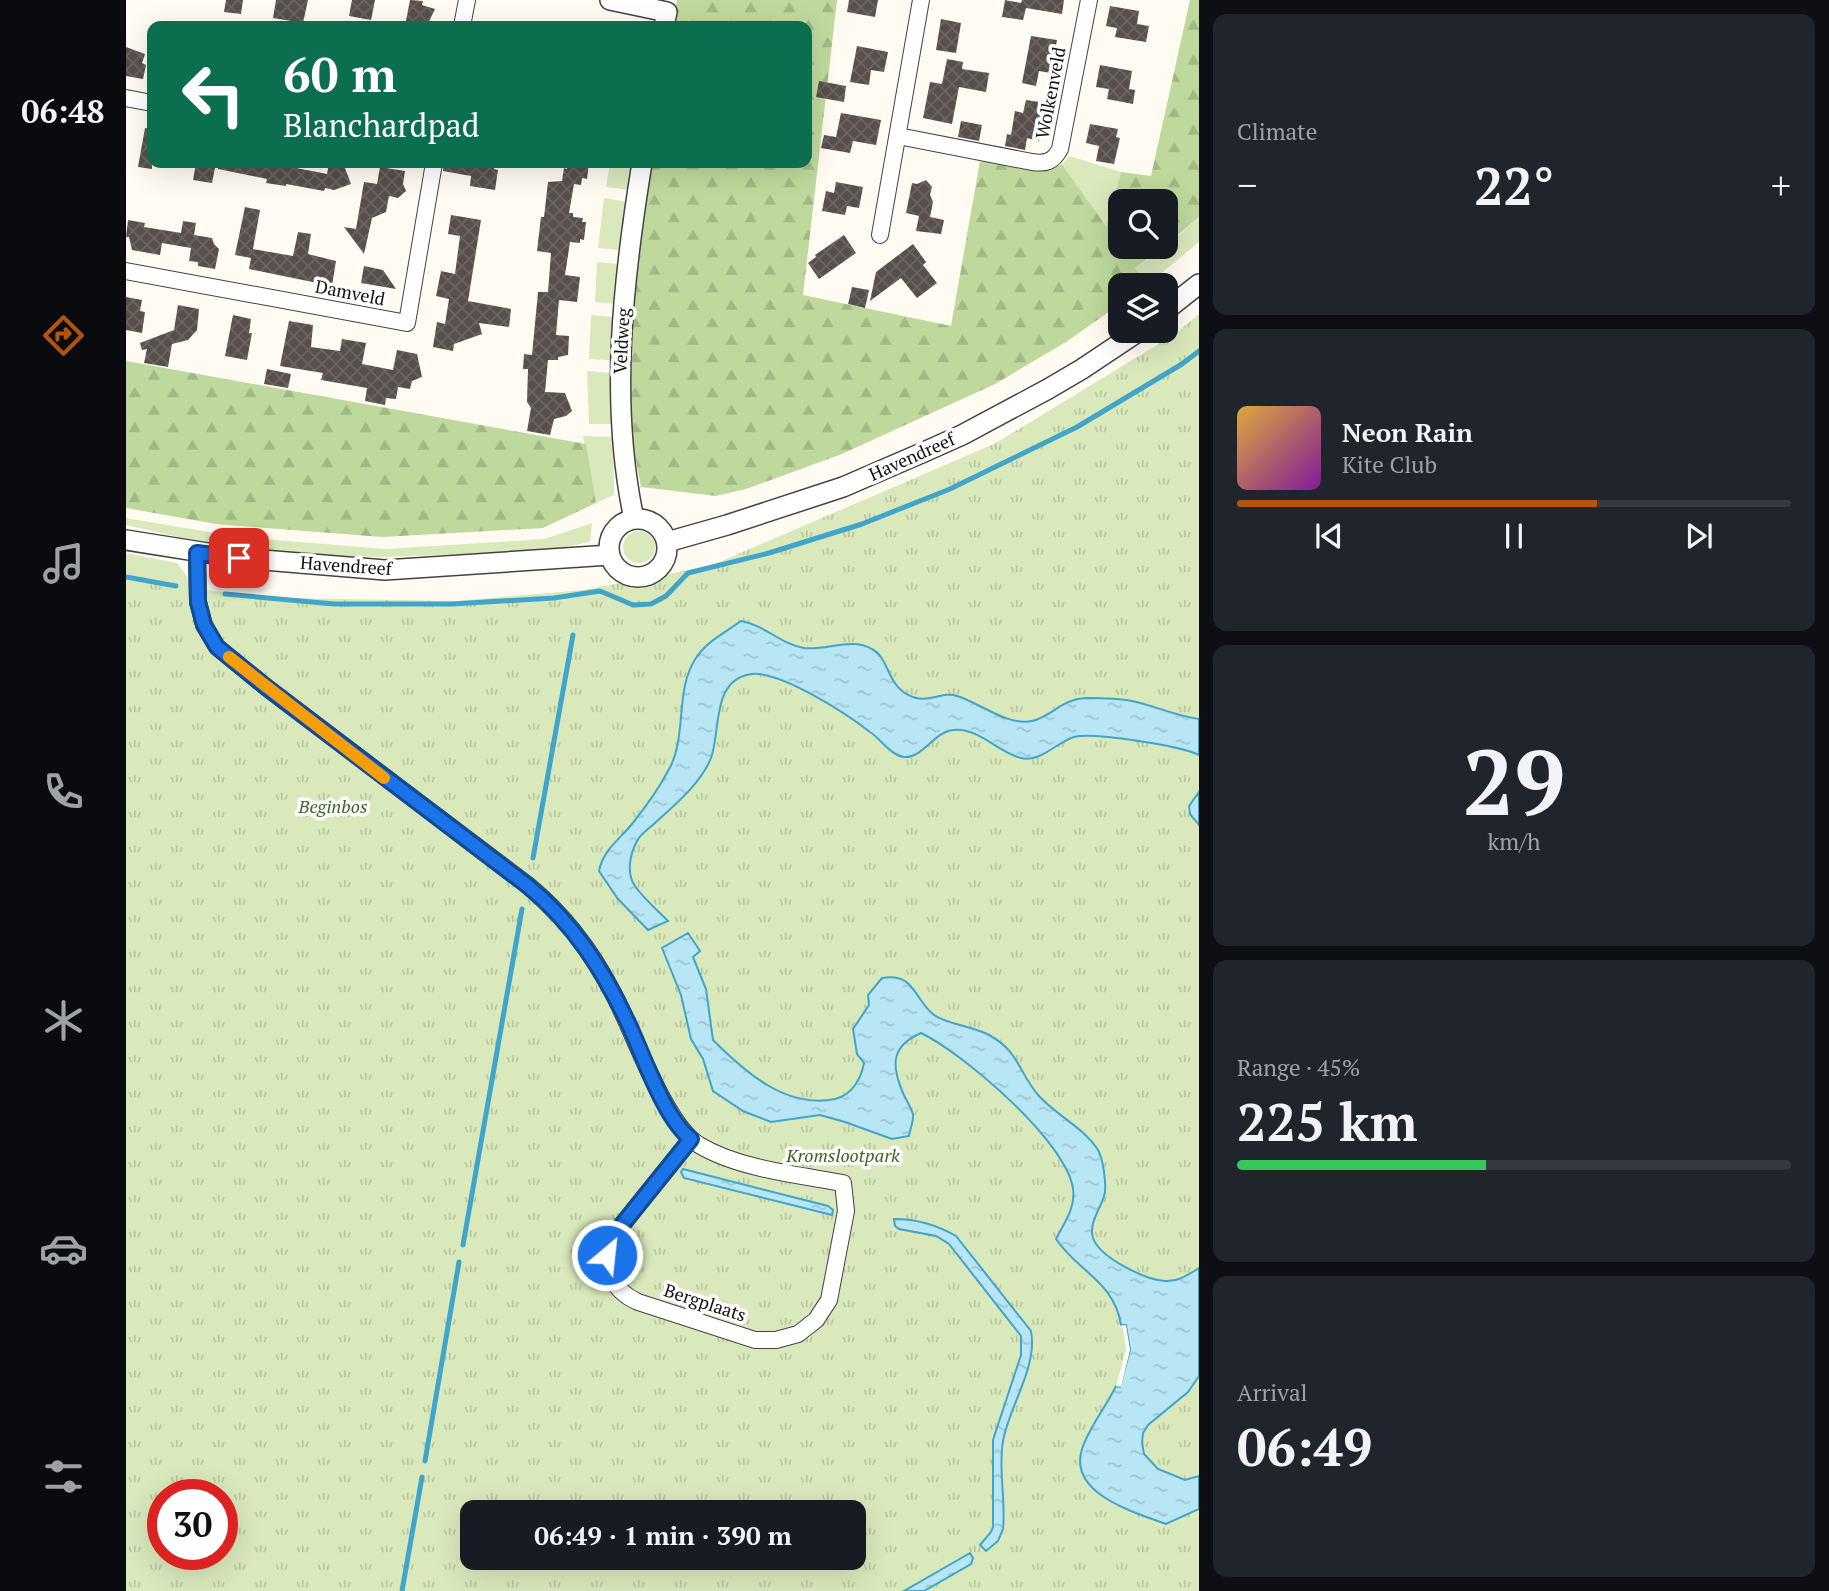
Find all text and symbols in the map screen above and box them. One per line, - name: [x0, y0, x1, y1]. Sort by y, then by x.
- text: 60 m: [283, 41, 397, 106]
- street label: Wolkenveld: [1029, 45, 1071, 141]
- icon: left: [168, 49, 259, 140]
- text: 06:48: [21, 90, 105, 132]
- text: Blanchardpad: [283, 104, 479, 146]
- text: Climate: [1237, 116, 1317, 147]
- text: 22°: [1474, 151, 1554, 220]
- text: −: [1237, 160, 1257, 210]
- text: +: [1771, 160, 1791, 210]
- map controls: [1108, 189, 1178, 343]
- button: search: [1108, 189, 1178, 259]
- street label: Damveld: [313, 273, 387, 311]
- button: layers: [1108, 273, 1178, 343]
- street label: Veldweg: [607, 307, 635, 375]
- icon: directions: [39, 311, 88, 360]
- text: Neon Rain: [1342, 415, 1473, 449]
- street label: Havendreef: [865, 426, 960, 486]
- text: Kite Club: [1342, 449, 1437, 480]
- icon: previous: [1310, 517, 1348, 555]
- icon: pause: [1495, 517, 1533, 555]
- icon: next: [1680, 517, 1718, 555]
- pin: [209, 528, 269, 588]
- icon: music: [39, 539, 88, 588]
- icon: arrive: [220, 539, 258, 577]
- street label: Havendreef: [299, 550, 395, 580]
- text: 29: [1463, 720, 1565, 841]
- icon: phone: [39, 767, 88, 816]
- park label: Beginbos: [298, 794, 367, 818]
- text: km/h: [1487, 826, 1541, 857]
- icon: climate: [39, 996, 88, 1045]
- text: Range · 45%: [1237, 1052, 1360, 1083]
- text: 225 km: [1237, 1087, 1418, 1156]
- park label: Kromslootpark: [785, 1143, 900, 1167]
- position arrow: [570, 1218, 644, 1292]
- icon: car: [39, 1224, 88, 1273]
- street label: Bergplaats: [661, 1278, 749, 1327]
- text: Arrival: [1237, 1377, 1308, 1408]
- text: 06:49: [1237, 1412, 1372, 1481]
- icon: filters: [39, 1452, 88, 1501]
- speed limit sign: 30: [147, 1479, 238, 1570]
- text: 06:49 · 1 min · 390 m: [534, 1518, 792, 1552]

